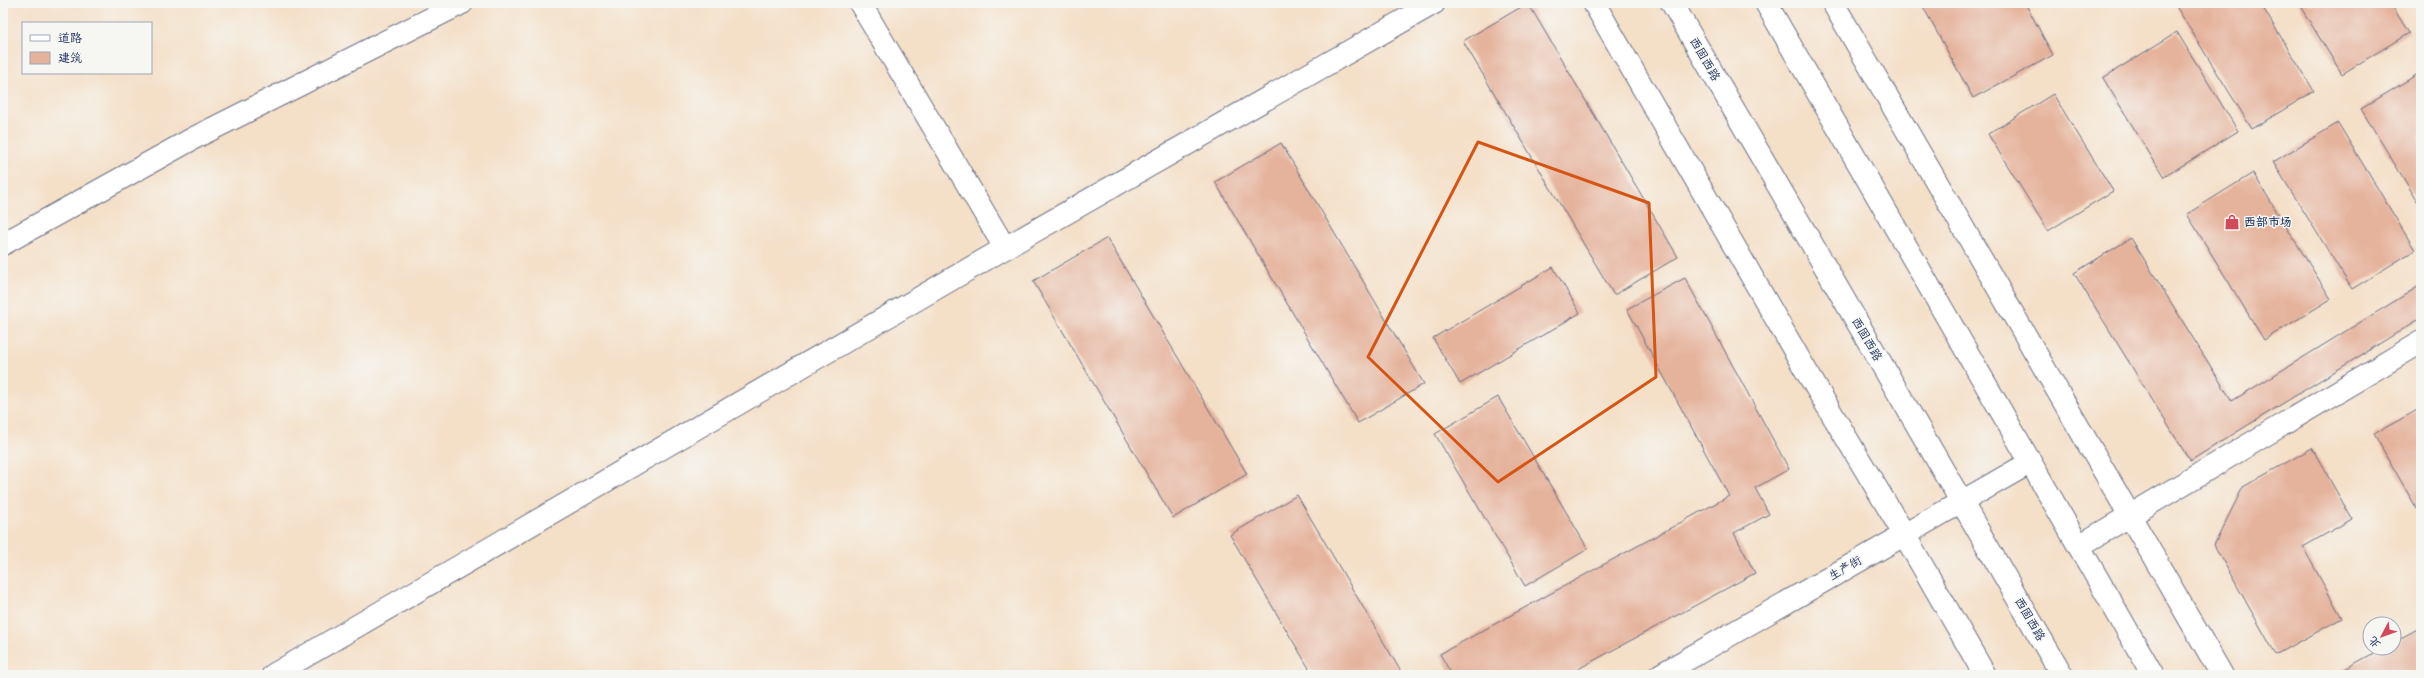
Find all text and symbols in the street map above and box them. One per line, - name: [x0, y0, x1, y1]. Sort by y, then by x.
- legend: [22, 22, 152, 74]
- text: 道路: [58, 30, 82, 45]
- street label: 西固西路: [1687, 34, 1724, 83]
- text: 建筑: [58, 50, 82, 65]
- shop icon: 西部市场: [2223, 213, 2241, 231]
- place label: 西部市场: [2244, 214, 2292, 229]
- street label: 西固西路: [1849, 314, 1886, 363]
- street label: 生产街: [1825, 552, 1864, 583]
- street label: 西固西路: [2012, 594, 2049, 643]
- north arrow: [2362, 616, 2402, 656]
- text: 北: [2366, 634, 2383, 651]

